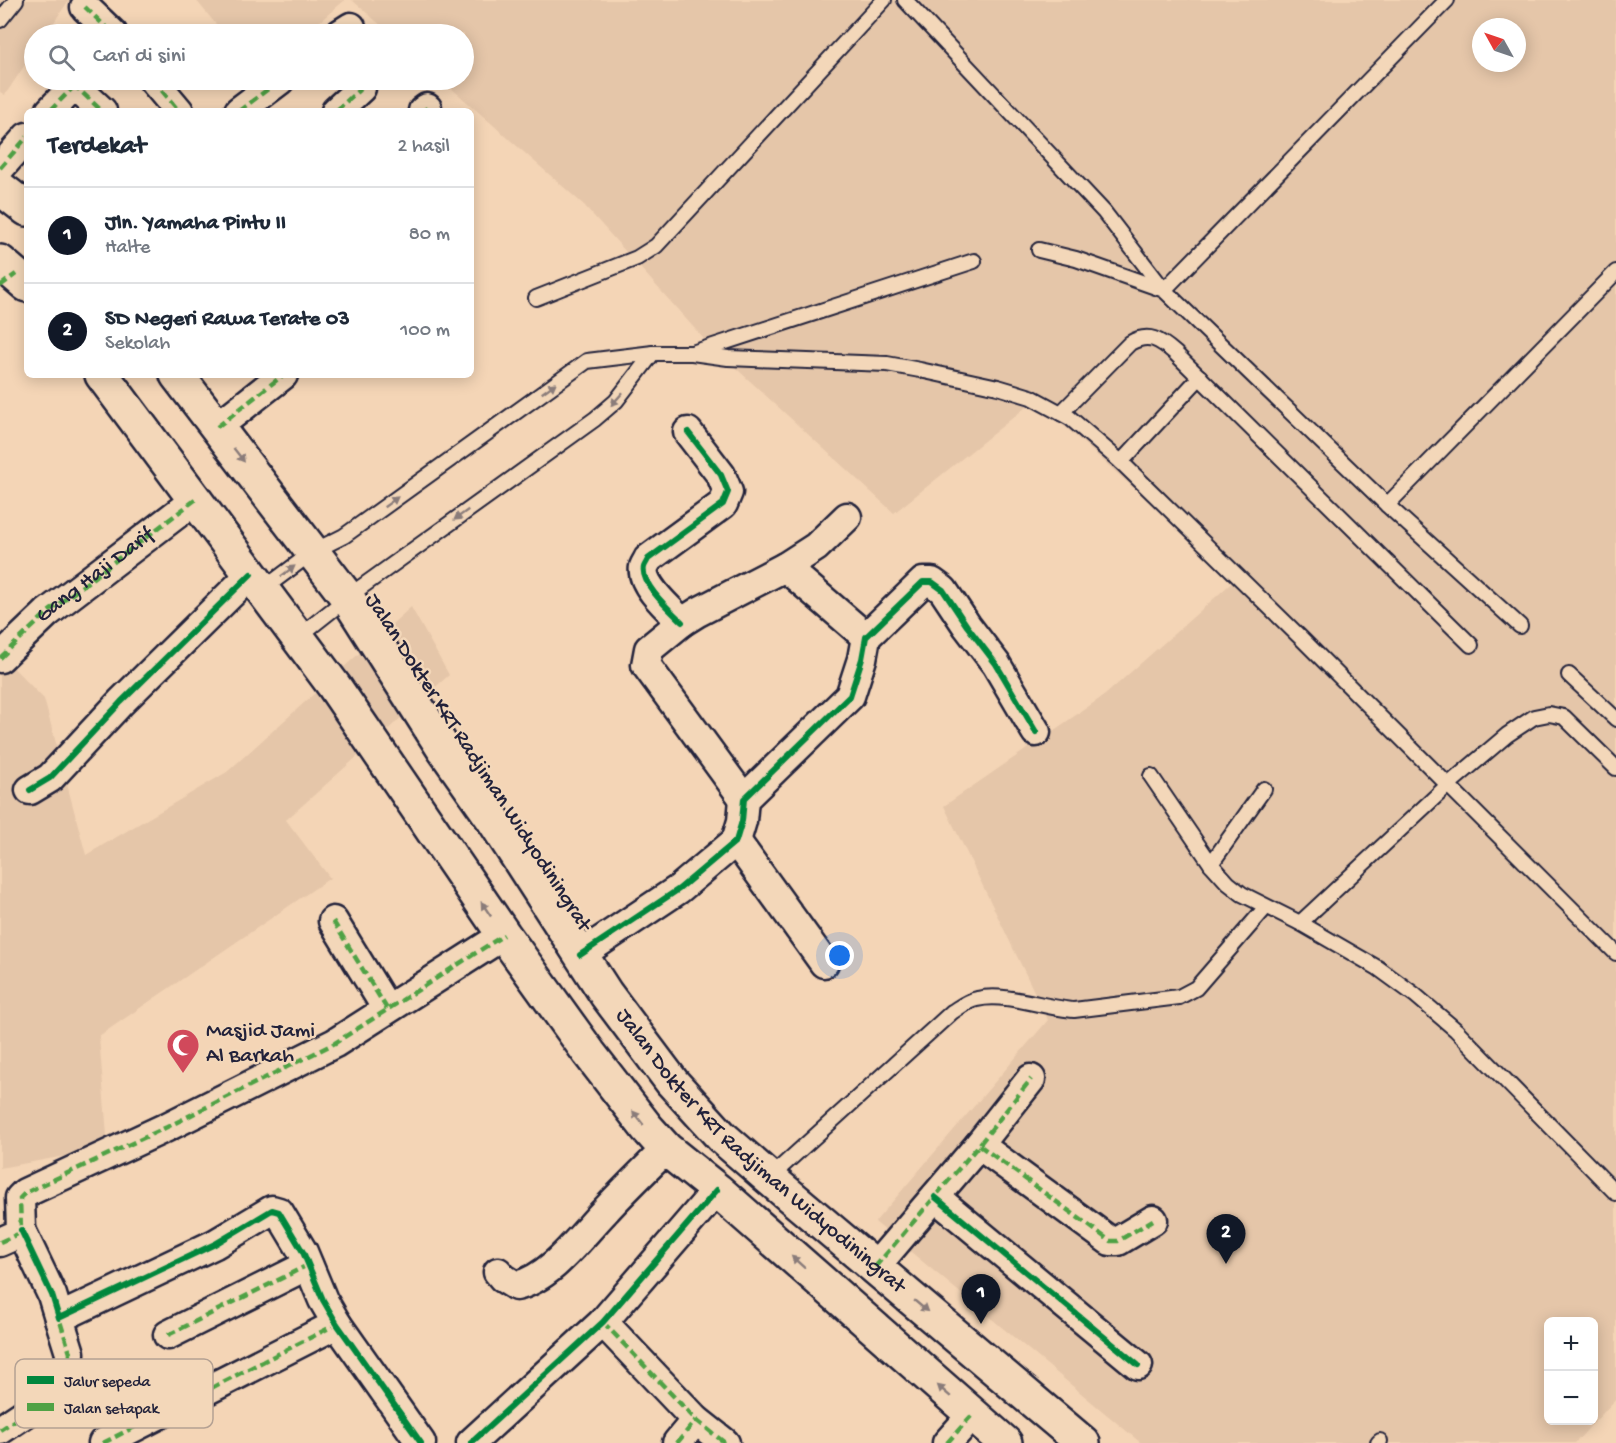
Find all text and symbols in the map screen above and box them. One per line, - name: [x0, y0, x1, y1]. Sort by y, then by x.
- north arrow: [1472, 18, 1526, 72]
- search box: [24, 24, 474, 90]
- icon: search: [45, 41, 78, 74]
- text: Cari di sini: [93, 44, 186, 70]
- text: Terdekat: [48, 132, 146, 163]
- text: 2 hasil: [398, 136, 450, 159]
- text: Jln. Yamaha Pintu II: [105, 211, 286, 237]
- text: 1: [63, 224, 72, 247]
- text: 80 m: [409, 224, 450, 247]
- text: Halte: [105, 237, 150, 260]
- text: SD Negeri Rawa Terate 03: [105, 307, 350, 333]
- text: 2: [63, 320, 72, 343]
- text: 100 m: [400, 320, 450, 343]
- text: Sekolah: [105, 333, 170, 356]
- one-way arrow: [541, 382, 557, 394]
- one-way arrow: [610, 391, 624, 406]
- one-way arrow: [232, 447, 244, 462]
- one-way arrow: [383, 496, 399, 508]
- one-way arrow: [454, 509, 470, 521]
- street label: Gang Haji Darif: [31, 521, 161, 629]
- one-way arrow: [281, 565, 296, 577]
- street label: Jalan Dokter KRT Radjiman Widyodiningrat: [358, 589, 597, 938]
- one-way arrow: [481, 901, 492, 917]
- your location: [825, 941, 854, 970]
- street label: Jalan Dokter KRT Radjiman Widyodiningrat: [609, 1004, 911, 1301]
- place label: Masjid Jami Al Barkah: [206, 1019, 315, 1070]
- mosque icon: Masjid Jami Al Barkah: [165, 1027, 201, 1074]
- one-way arrow: [633, 1110, 645, 1125]
- pin: 2: [1206, 1214, 1246, 1264]
- one-way arrow: [791, 1256, 806, 1269]
- pin: 1: [962, 1274, 1000, 1324]
- one-way arrow: [913, 1299, 928, 1312]
- map controls: [1544, 1317, 1598, 1425]
- button: +: [1544, 1317, 1598, 1371]
- legend: [15, 1359, 213, 1428]
- button: −: [1544, 1371, 1598, 1425]
- text: Jalur sepeda: [64, 1374, 152, 1393]
- one-way arrow: [937, 1384, 952, 1398]
- text: Jalan setapak: [64, 1401, 160, 1420]

